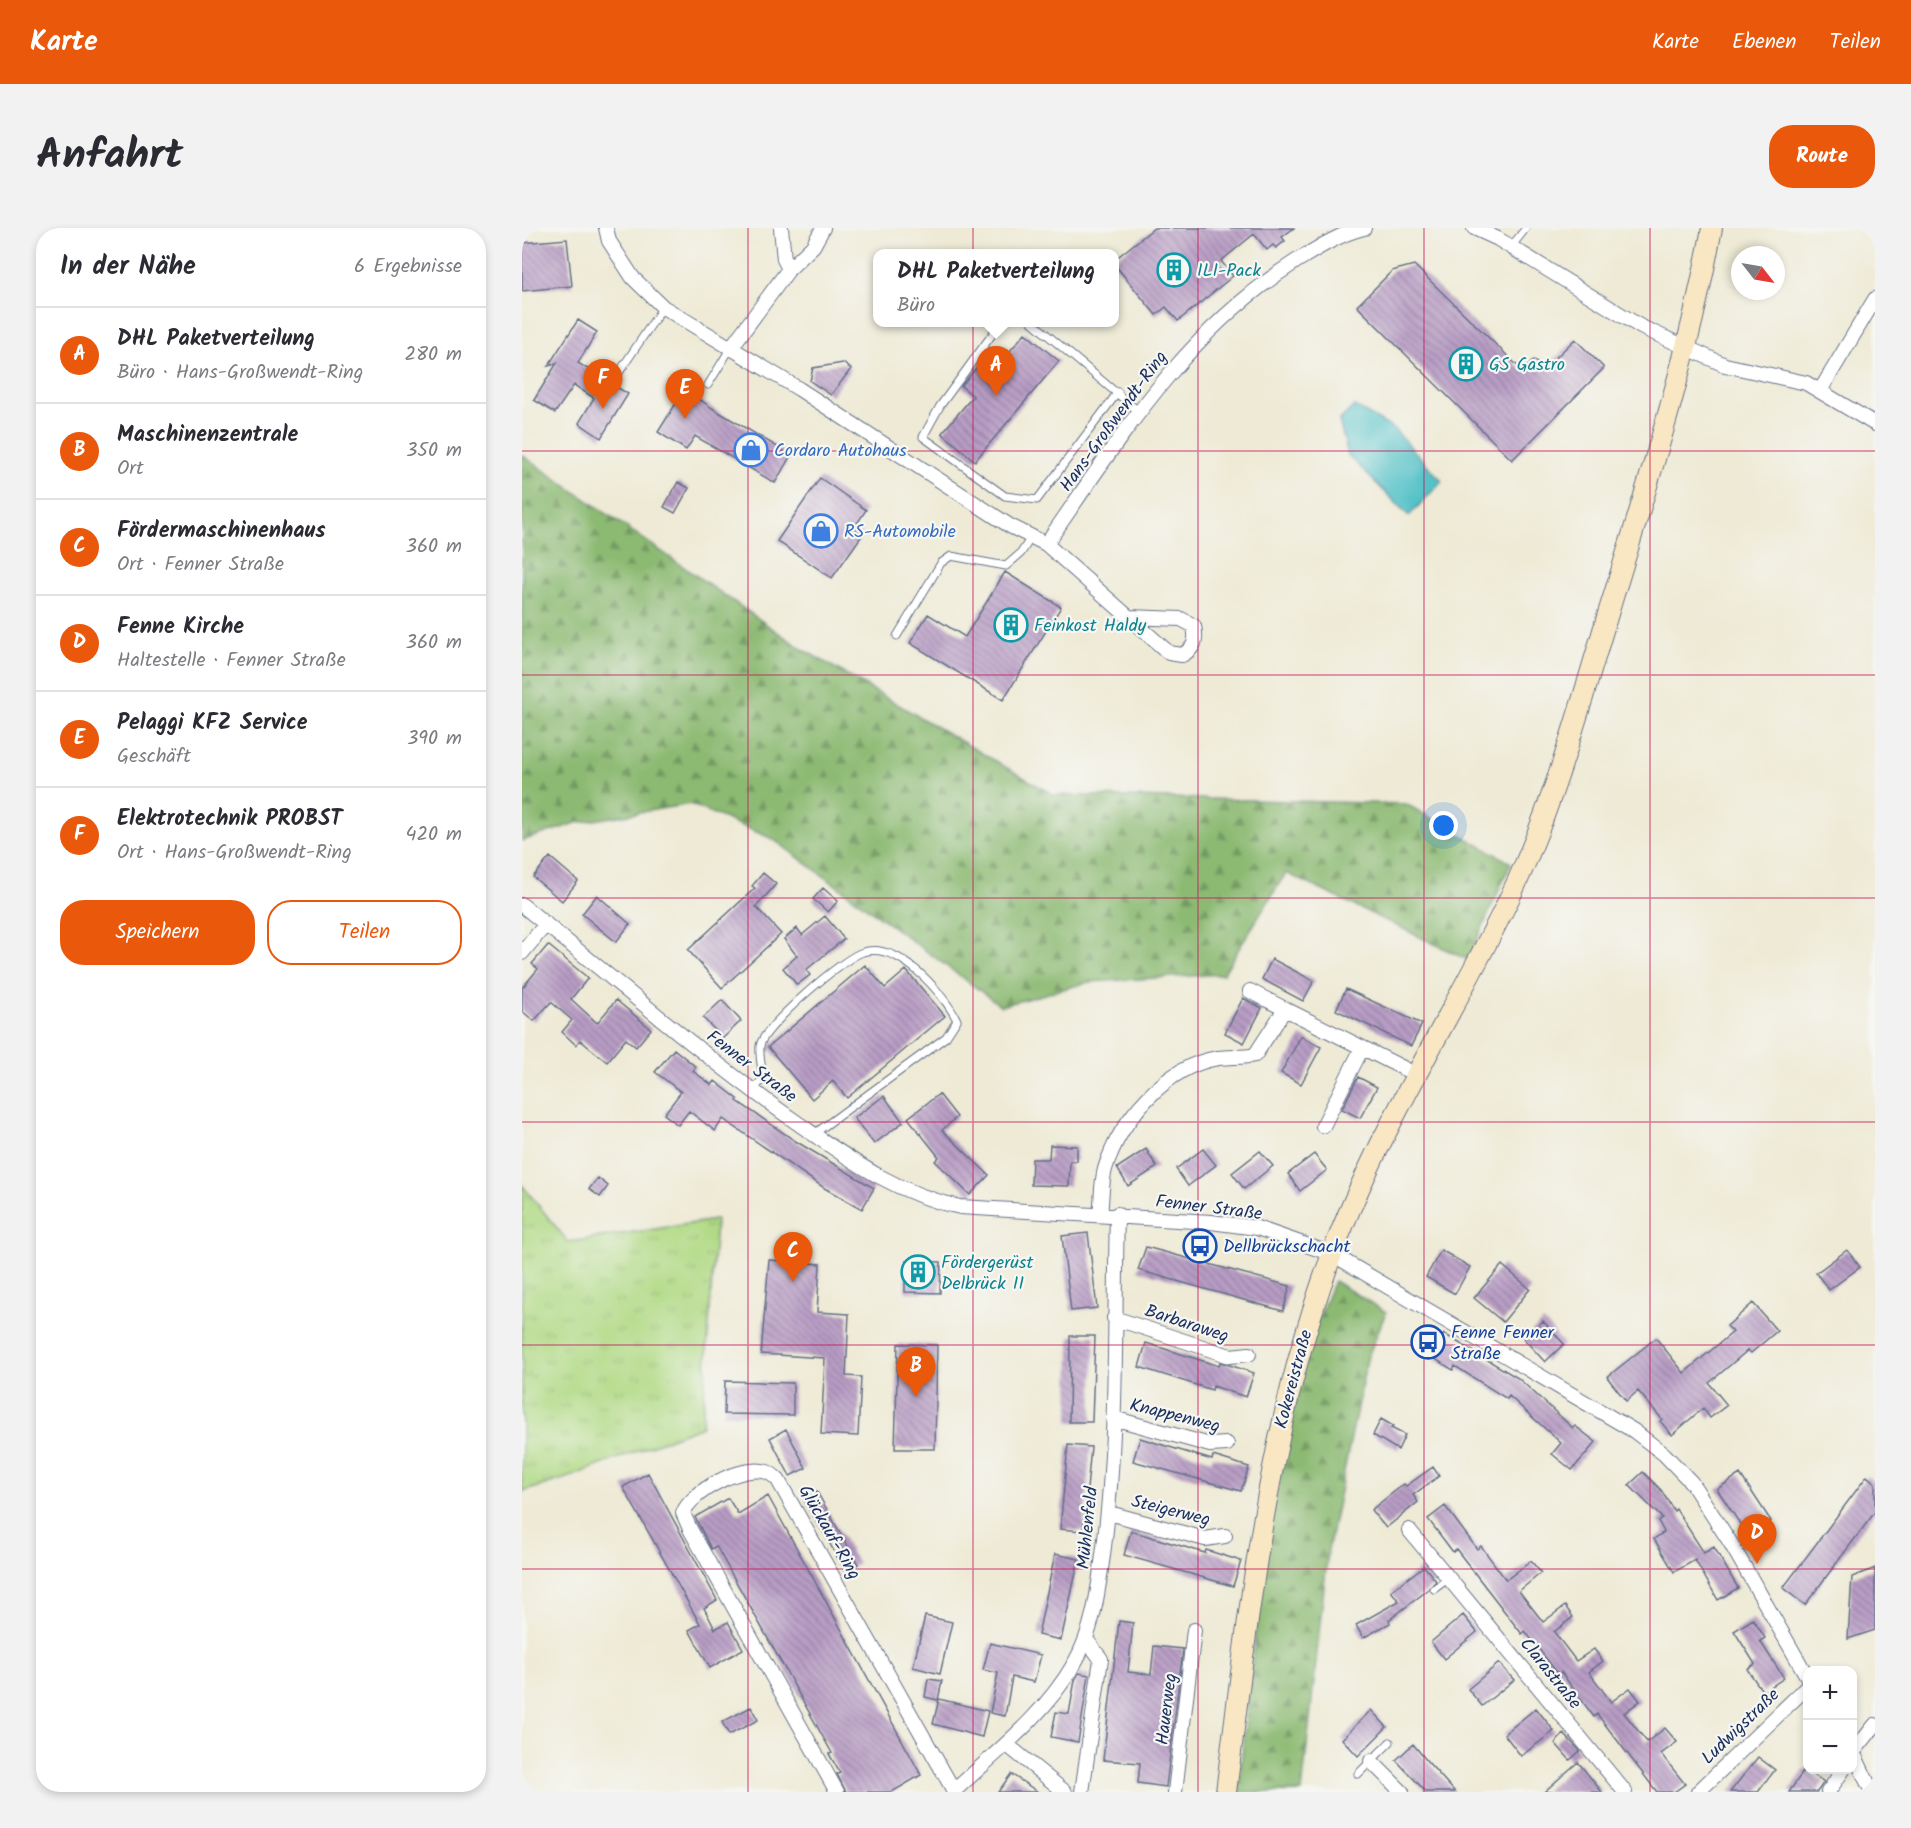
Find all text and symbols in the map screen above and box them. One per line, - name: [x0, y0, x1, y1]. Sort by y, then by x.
- text: Karte: [30, 20, 98, 65]
- text: Karte: [1652, 26, 1699, 59]
- text: Ebenen: [1732, 26, 1797, 59]
- text: Teilen: [1830, 26, 1881, 59]
- text: Anfahrt: [36, 123, 183, 190]
- button: Route: [1769, 125, 1875, 188]
- text: In der Nähe: [60, 246, 196, 288]
- north arrow: [1731, 246, 1785, 300]
- popup: [873, 249, 1119, 327]
- text: 6 Ergebnisse: [354, 251, 462, 283]
- building icon: ILI-Pack: [1156, 252, 1192, 288]
- text: DHL Paketverteilung: [897, 255, 1095, 290]
- place label: ILI-Pack: [1197, 257, 1261, 286]
- text: Büro: [897, 290, 935, 322]
- text: DHL Paketverteilung: [117, 322, 315, 357]
- text: A: [73, 339, 86, 371]
- text: 280 m: [404, 339, 462, 371]
- street label: Hans-Großwendt-Ring: [1053, 345, 1176, 499]
- pin: A: [976, 346, 1016, 396]
- building icon: GS Gastro: [1448, 346, 1484, 382]
- place label: GS Gastro: [1489, 351, 1565, 380]
- text: Büro · Hans-Großwendt-Ring: [117, 357, 363, 389]
- pin: F: [584, 360, 622, 409]
- pin: E: [666, 370, 704, 419]
- text: Maschinenzentrale: [117, 418, 298, 453]
- shop icon: Cordaro Autohaus: [733, 432, 769, 468]
- text: B: [73, 435, 86, 467]
- text: 350 m: [406, 435, 462, 467]
- place label: Cordaro Autohaus: [774, 437, 907, 466]
- text: Ort: [117, 453, 144, 485]
- shop icon: RS-Automobile: [803, 513, 839, 549]
- text: Fördermaschinenhaus: [117, 514, 325, 549]
- place label: RS-Automobile: [844, 518, 956, 547]
- text: C: [73, 531, 86, 563]
- text: 360 m: [406, 531, 462, 563]
- text: Ort · Fenner Straße: [117, 549, 284, 581]
- building icon: Feinkost Haldy: [993, 607, 1029, 643]
- text: Fenne Kirche: [117, 610, 244, 645]
- place label: Feinkost Haldy: [1034, 612, 1147, 641]
- text: D: [73, 627, 86, 659]
- text: 360 m: [406, 627, 462, 659]
- text: Haltestelle · Fenner Straße: [117, 645, 346, 677]
- text: Pelaggi KFZ Service: [117, 706, 307, 741]
- text: E: [74, 723, 85, 755]
- text: 390 m: [407, 723, 462, 755]
- text: Geschäft: [117, 741, 191, 773]
- text: Elektrotechnik PROBST: [117, 802, 342, 837]
- your location: [1429, 811, 1458, 840]
- text: F: [74, 819, 85, 851]
- text: 420 m: [405, 819, 462, 851]
- text: Ort · Hans-Großwendt-Ring: [117, 837, 352, 869]
- button: Speichern: [60, 900, 255, 965]
- button: Teilen: [267, 900, 462, 965]
- street label: Fenner Straße: [699, 1023, 803, 1111]
- street label: Fenner Straße: [1154, 1188, 1264, 1229]
- bus stop icon: Dellbrückschacht: [1182, 1228, 1218, 1264]
- pin: C: [774, 1232, 812, 1282]
- place label: Dellbrückschacht: [1223, 1233, 1351, 1262]
- place label: Fördergerüst Delbrück II: [941, 1249, 1034, 1299]
- building icon: Fördergerüst Delbrück II: [900, 1254, 936, 1290]
- street label: Barbaraweg: [1141, 1297, 1232, 1352]
- place label: Fenne Fenner Straße: [1451, 1319, 1555, 1369]
- bus stop icon: Fenne Fenner Straße: [1410, 1324, 1446, 1360]
- street label: Kokereistraße: [1267, 1327, 1322, 1432]
- pin: B: [896, 1348, 936, 1397]
- street label: Knappenweg: [1126, 1391, 1223, 1442]
- street label: Glückauf-Ring: [790, 1480, 868, 1586]
- street label: Mühlenfeld: [1070, 1484, 1107, 1571]
- street label: Steigerweg: [1128, 1488, 1213, 1535]
- pin: D: [1738, 1514, 1776, 1564]
- street label: Clarastraße: [1512, 1632, 1588, 1716]
- map controls: [1803, 1666, 1857, 1774]
- button: +: [1803, 1666, 1857, 1720]
- street label: Hauerweg: [1149, 1672, 1186, 1747]
- street label: Ludwigstraße: [1695, 1682, 1787, 1772]
- button: −: [1803, 1720, 1857, 1774]

